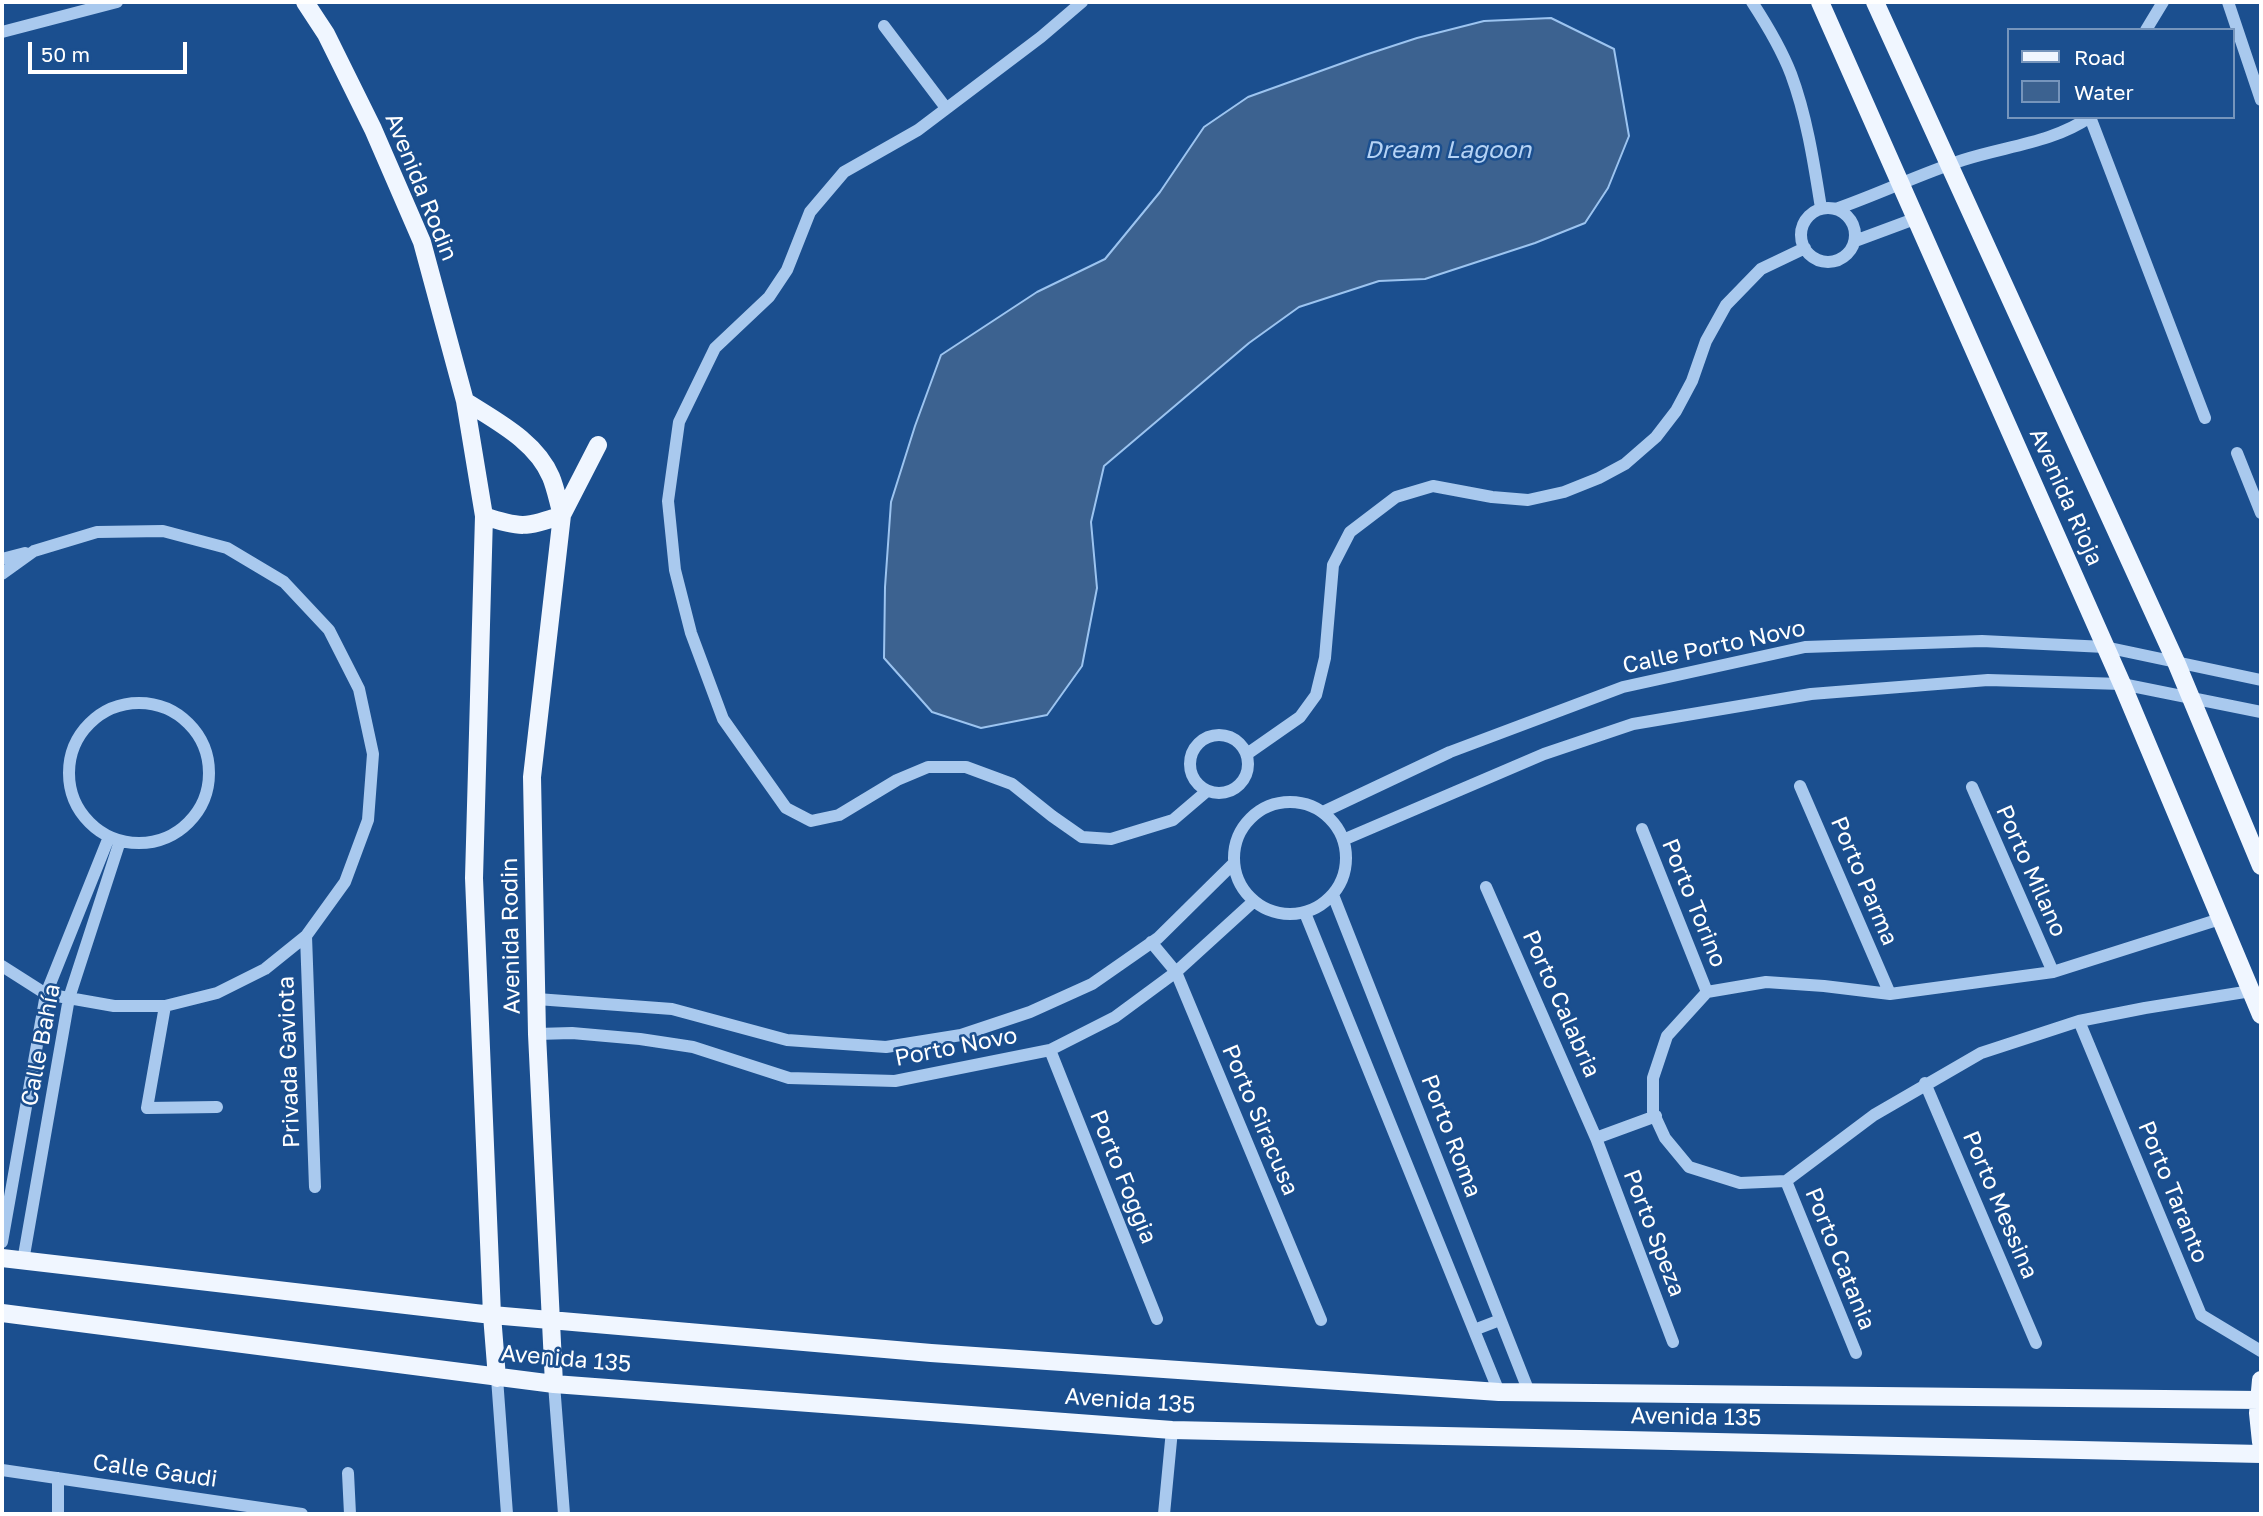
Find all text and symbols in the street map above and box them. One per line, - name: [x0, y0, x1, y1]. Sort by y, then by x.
- scale bar: [32, 28, 191, 72]
- legend: [2008, 28, 2235, 119]
- text: 50 m: [41, 41, 90, 67]
- text: Road: [2074, 44, 2125, 70]
- text: Water: [2074, 79, 2134, 105]
- street label: Avenida Rodin: [379, 109, 463, 265]
- water label: Dream Lagoon: [1365, 136, 1531, 164]
- street label: Avenida Rioja: [2023, 424, 2109, 570]
- street label: Calle Porto Novo: [1620, 614, 1808, 680]
- street label: Porto Milano: [1990, 801, 2072, 941]
- street label: Porto Parma: [1825, 813, 1903, 949]
- street label: Porto Torino: [1656, 835, 1732, 971]
- street label: Avenida Rodin: [496, 857, 526, 1015]
- street label: Porto Calabria: [1516, 926, 1606, 1082]
- street label: Privada Gaviota: [272, 976, 306, 1148]
- street label: Calle Bahía: [16, 982, 66, 1108]
- street label: Porto Novo: [893, 1022, 1019, 1072]
- street label: Porto Siracusa: [1216, 1040, 1304, 1200]
- street label: Porto Roma: [1415, 1071, 1487, 1201]
- street label: Porto Foggia: [1084, 1106, 1162, 1248]
- street label: Porto Taranto: [2132, 1117, 2214, 1267]
- street label: Porto Messina: [1957, 1127, 2043, 1283]
- street label: Porto Speza: [1617, 1166, 1691, 1300]
- street label: Porto Catania: [1799, 1184, 1881, 1334]
- street label: Avenida 135: [500, 1340, 632, 1378]
- street label: Avenida 135: [1064, 1383, 1196, 1419]
- street label: Avenida 135: [1630, 1402, 1762, 1432]
- street label: Calle Gaudi: [91, 1449, 219, 1493]

